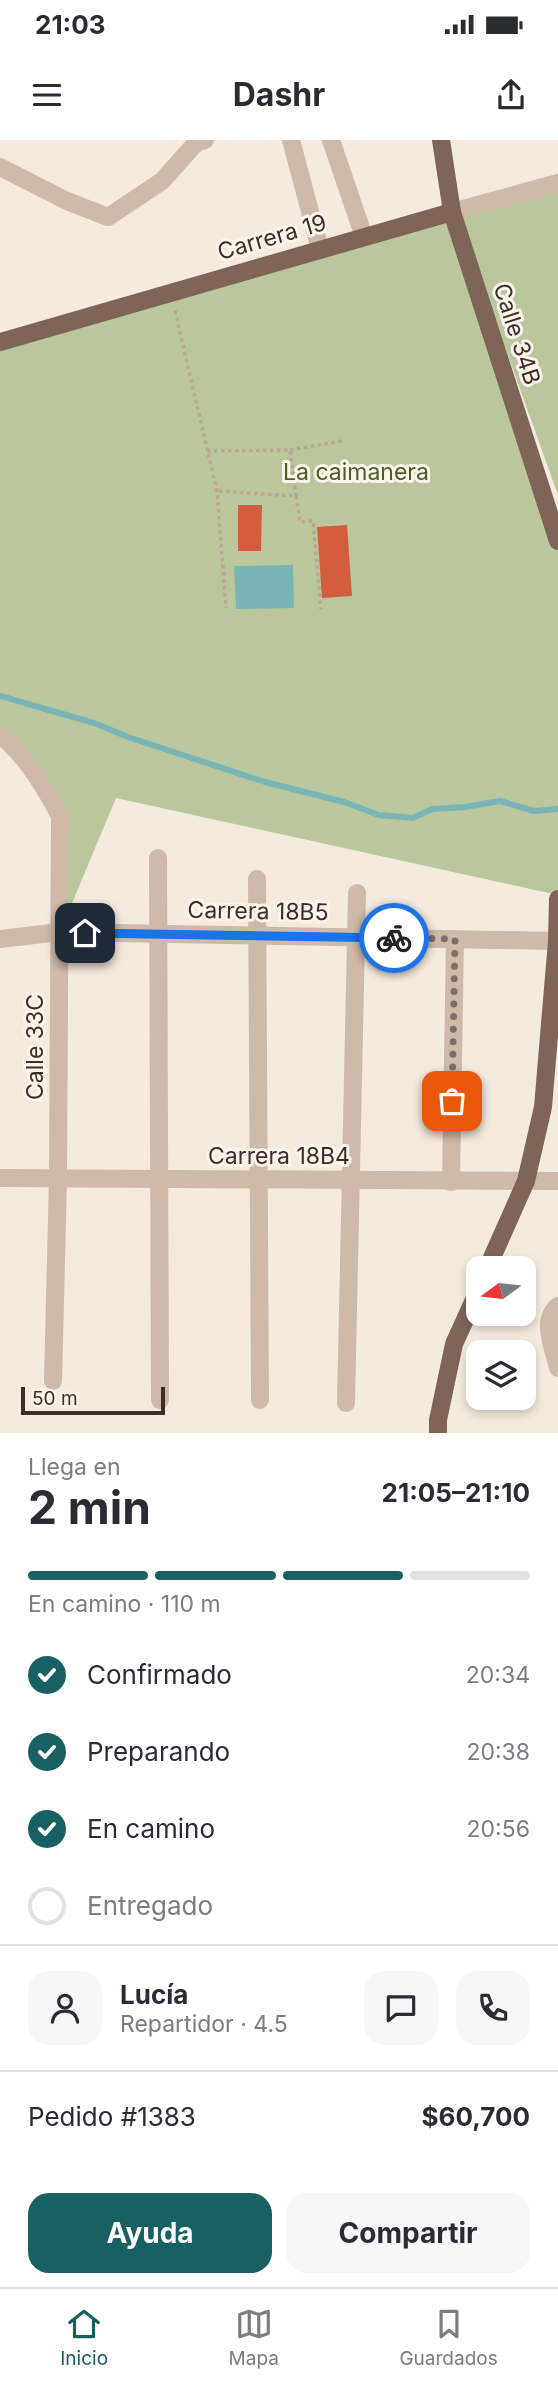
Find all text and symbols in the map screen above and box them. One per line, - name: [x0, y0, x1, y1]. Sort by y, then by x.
- text: 21:03: [35, 9, 106, 40]
- text: Dashr: [233, 75, 325, 114]
- icon: menu: [28, 76, 66, 114]
- icon: share: [492, 76, 530, 114]
- street label: Carrera 19: [214, 208, 330, 266]
- street label: Calle 34B: [487, 280, 547, 388]
- park label: La caimanera: [283, 458, 429, 486]
- street label: Carrera 18B5: [187, 896, 329, 926]
- pin: [55, 903, 115, 963]
- courier: [359, 903, 429, 973]
- icon: home: [66, 914, 104, 952]
- icon: bike: [375, 919, 413, 957]
- street label: Calle 33C: [21, 994, 49, 1100]
- pin: [422, 1071, 482, 1131]
- icon: bag: [433, 1082, 471, 1120]
- street label: Carrera 18B4: [208, 1142, 350, 1170]
- north arrow: [466, 1256, 536, 1326]
- map controls: [466, 1256, 536, 1410]
- button: layers: [466, 1340, 536, 1410]
- scale bar: [21, 1384, 164, 1416]
- text: 50 m: [32, 1387, 78, 1410]
- text: Llega en: [28, 1453, 120, 1481]
- text: 21:05–21:10: [382, 1477, 530, 1508]
- text: 2 min: [28, 1479, 151, 1535]
- text: En camino · 110 m: [28, 1590, 221, 1618]
- icon: check: [28, 1656, 66, 1694]
- text: Confirmado: [87, 1659, 232, 1690]
- text: 20:34: [466, 1661, 530, 1689]
- icon: check: [28, 1733, 66, 1771]
- text: Preparando: [87, 1736, 230, 1767]
- text: 20:38: [466, 1738, 530, 1766]
- icon: check: [28, 1810, 66, 1848]
- text: En camino: [87, 1813, 215, 1844]
- text: 20:56: [467, 1815, 530, 1843]
- text: Entregado: [87, 1890, 213, 1921]
- button: person: [28, 1971, 102, 2045]
- button: chat: [364, 1971, 438, 2045]
- button: phone: [456, 1971, 530, 2045]
- text: Lucía: [120, 1979, 188, 2010]
- text: Repartidor · 4.5: [120, 2010, 288, 2038]
- text: Pedido #1383: [28, 2101, 196, 2132]
- text: $60,700: [422, 2101, 530, 2132]
- button: Ayuda: [28, 2193, 272, 2273]
- button: Compartir: [286, 2193, 530, 2273]
- tab: Inicio: [60, 2305, 108, 2370]
- tab: Mapa: [229, 2305, 279, 2370]
- tab: Guardados: [399, 2305, 498, 2370]

